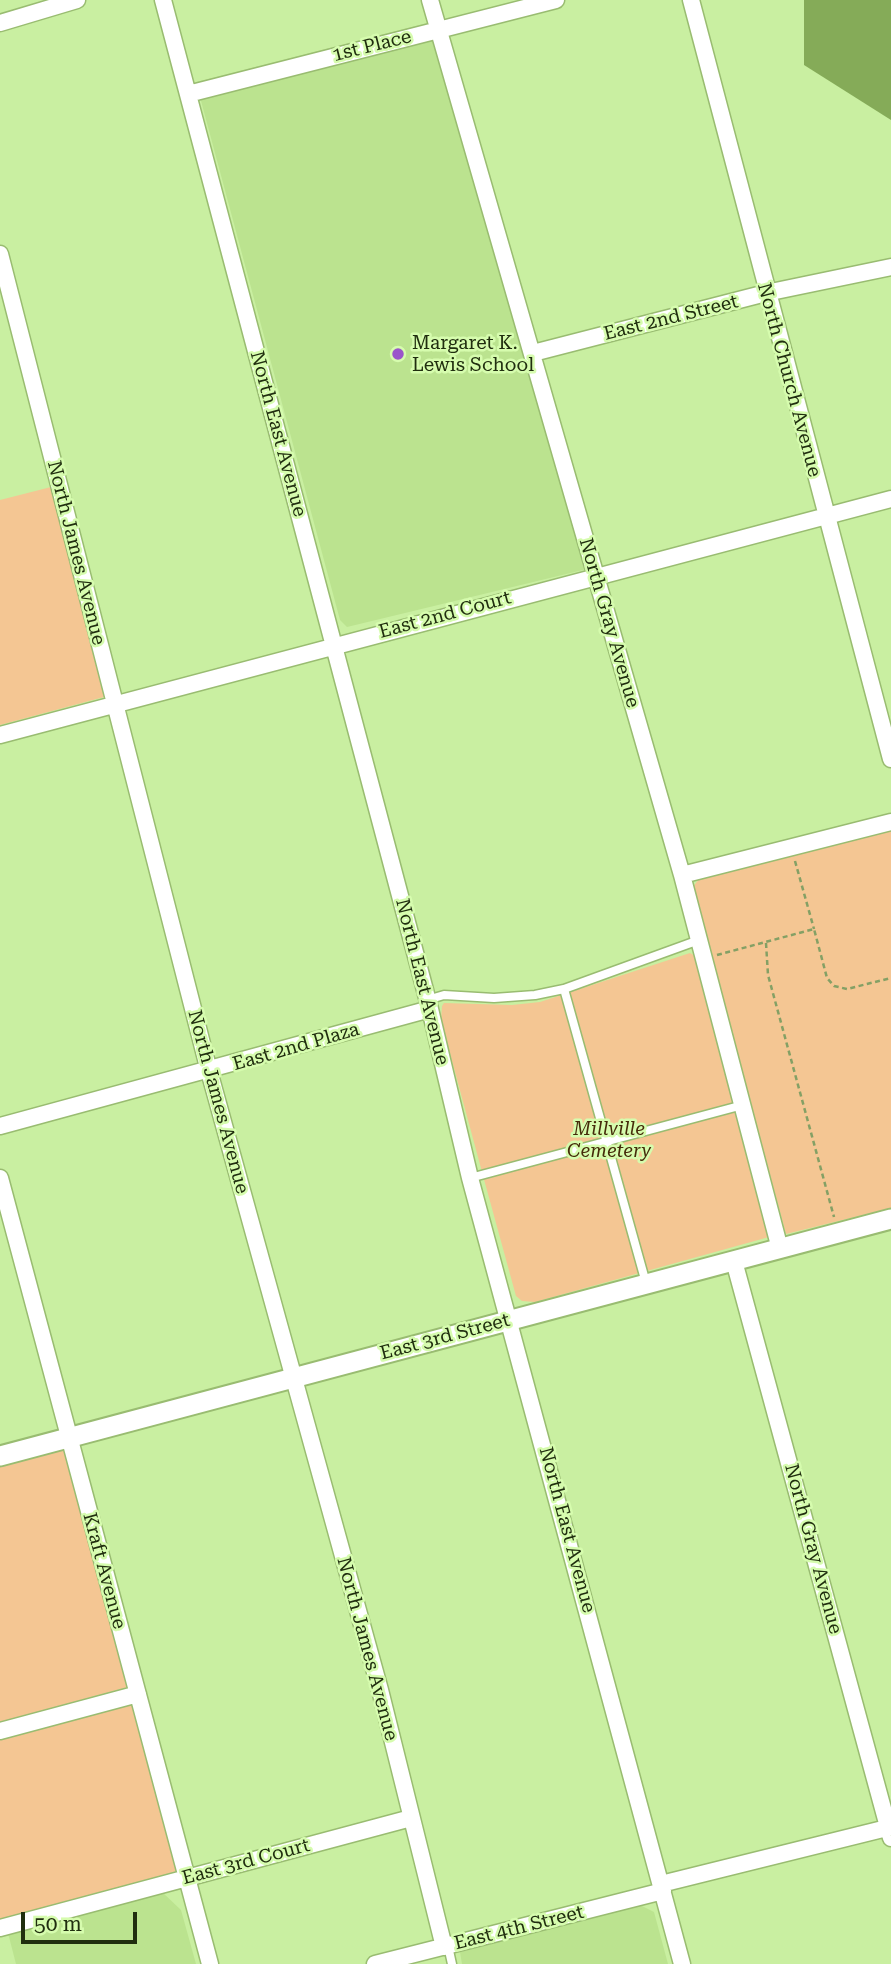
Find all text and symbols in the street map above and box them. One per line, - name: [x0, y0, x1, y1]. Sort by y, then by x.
- street label: 1st Place: [330, 25, 414, 67]
- street label: North Church Avenue: [752, 280, 826, 480]
- street label: East 2nd Street: [601, 290, 741, 346]
- place label: Margaret K. Lewis School: [412, 332, 534, 376]
- marker: Margaret K. Lewis School: [390, 346, 406, 362]
- street label: North East Avenue: [245, 349, 311, 519]
- street label: North James Avenue: [42, 458, 110, 648]
- street label: North Gray Avenue: [574, 536, 644, 710]
- street label: East 2nd Court: [376, 586, 514, 644]
- street label: North East Avenue: [390, 897, 454, 1067]
- street label: North James Avenue: [183, 1008, 253, 1196]
- street label: East 2nd Plaza: [230, 1018, 362, 1076]
- park label: Millville Cemetery: [567, 1118, 651, 1162]
- street label: East 3rd Street: [378, 1309, 512, 1365]
- street label: North East Avenue: [534, 1445, 600, 1615]
- street label: North Gray Avenue: [779, 1461, 847, 1637]
- street label: Kraft Avenue: [78, 1510, 130, 1632]
- street label: North James Avenue: [332, 1555, 402, 1743]
- street label: East 3rd Court: [180, 1834, 312, 1890]
- scale bar: [24, 1898, 140, 1942]
- street label: East 4th Street: [452, 1901, 586, 1955]
- text: 50 m: [34, 1912, 82, 1936]

